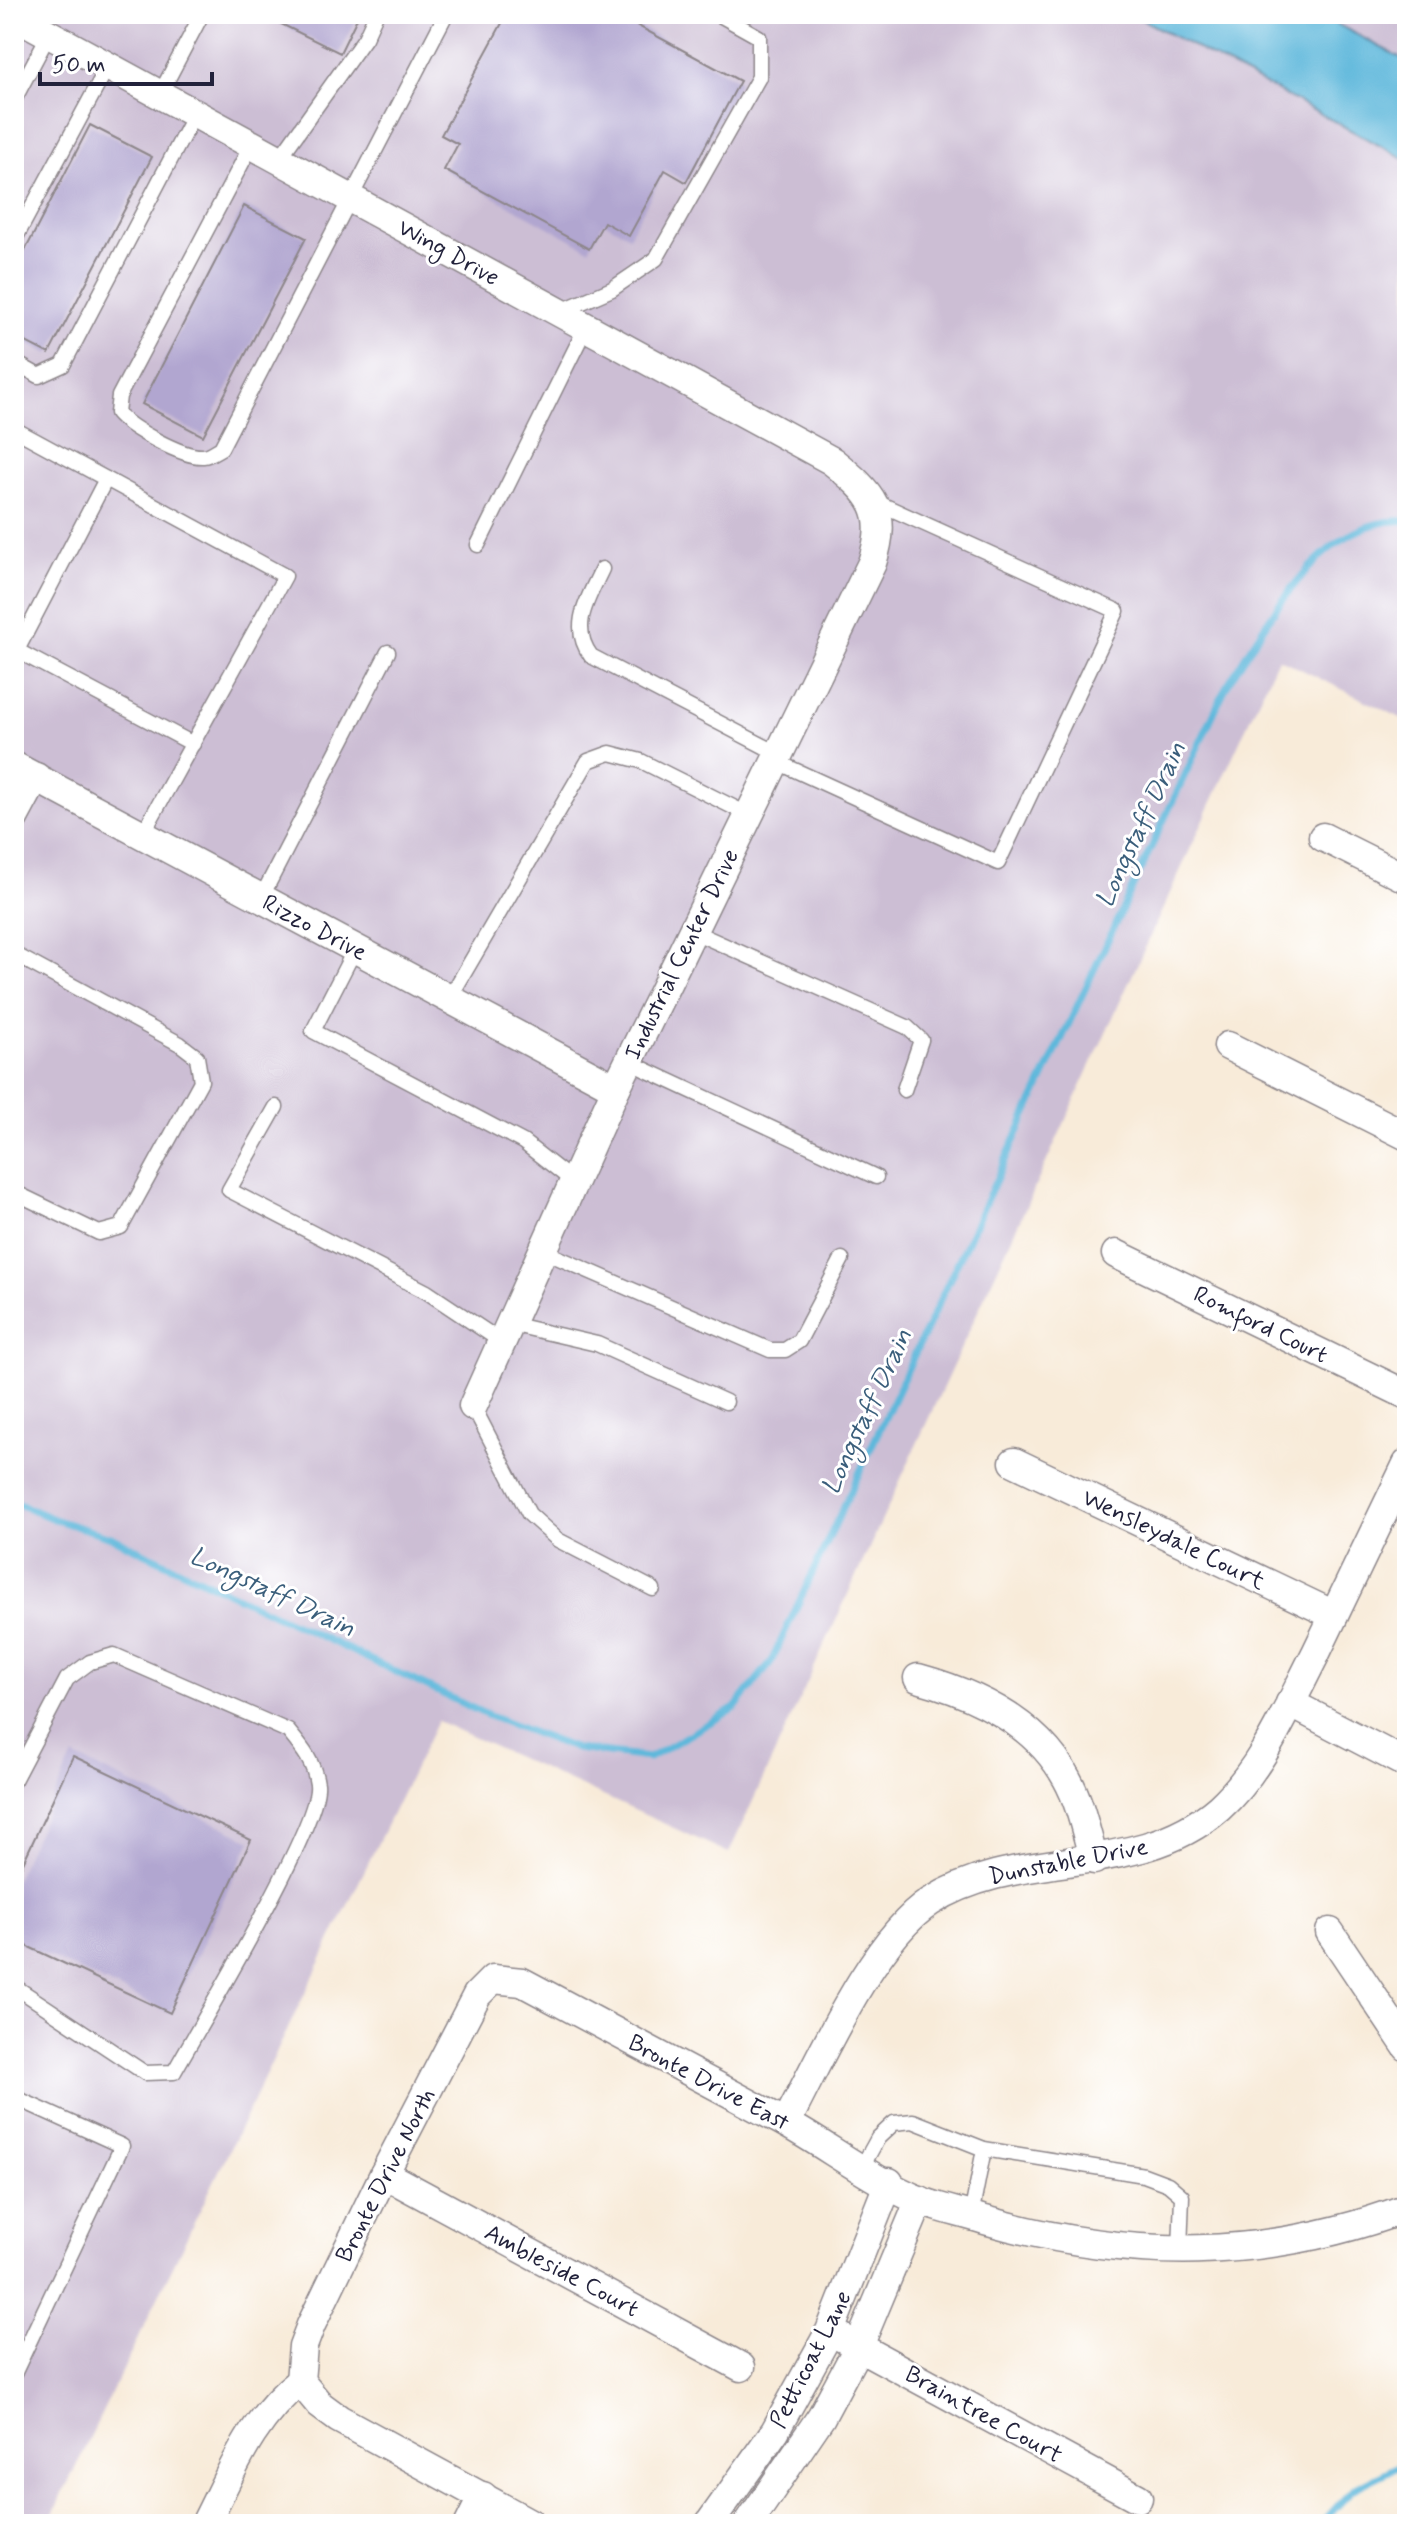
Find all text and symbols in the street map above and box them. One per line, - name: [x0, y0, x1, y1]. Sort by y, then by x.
- scale bar: [40, 36, 212, 86]
- text: 50 m: [52, 50, 106, 81]
- street label: Wing Drive: [391, 213, 505, 296]
- water label: Longstaff Drain: [1089, 737, 1197, 914]
- street label: Industrial Center Drive: [618, 844, 747, 1065]
- street label: Rizzo Drive: [257, 888, 372, 969]
- street label: Romford Court: [1187, 1279, 1333, 1373]
- water label: Longstaff Drain: [815, 1324, 923, 1501]
- street label: Wensleydale Court: [1077, 1483, 1270, 1598]
- water label: Longstaff Drain: [183, 1540, 360, 1648]
- street label: Dunstable Drive: [986, 1832, 1151, 1893]
- street label: Bronte Drive East: [622, 2028, 795, 2139]
- street label: Bronte Drive North: [329, 2084, 444, 2268]
- street label: Ambleside Court: [479, 2218, 644, 2325]
- street label: Petticoat Lane: [763, 2286, 859, 2434]
- street label: Braintree Court: [899, 2359, 1067, 2471]

